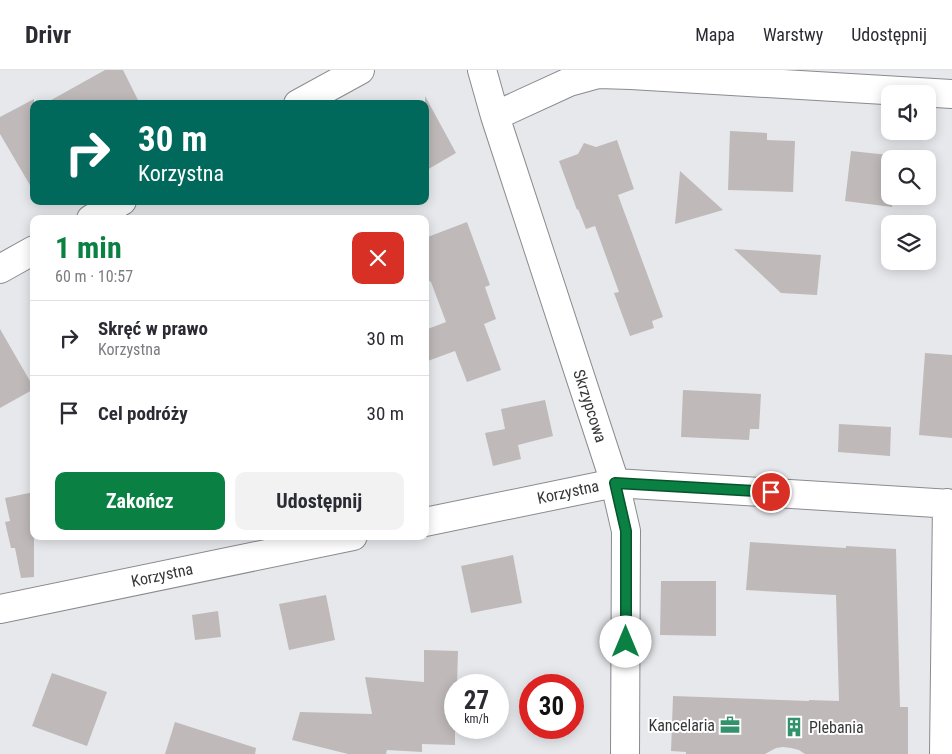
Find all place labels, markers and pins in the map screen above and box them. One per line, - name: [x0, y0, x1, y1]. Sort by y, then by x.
- pin: [750, 471, 792, 513]
- office icon: Kancelaria: [719, 714, 741, 736]
- place label: Kancelaria: [648, 716, 715, 735]
- building icon: Plebania: [783, 716, 805, 738]
- place label: Plebania: [809, 718, 864, 737]

